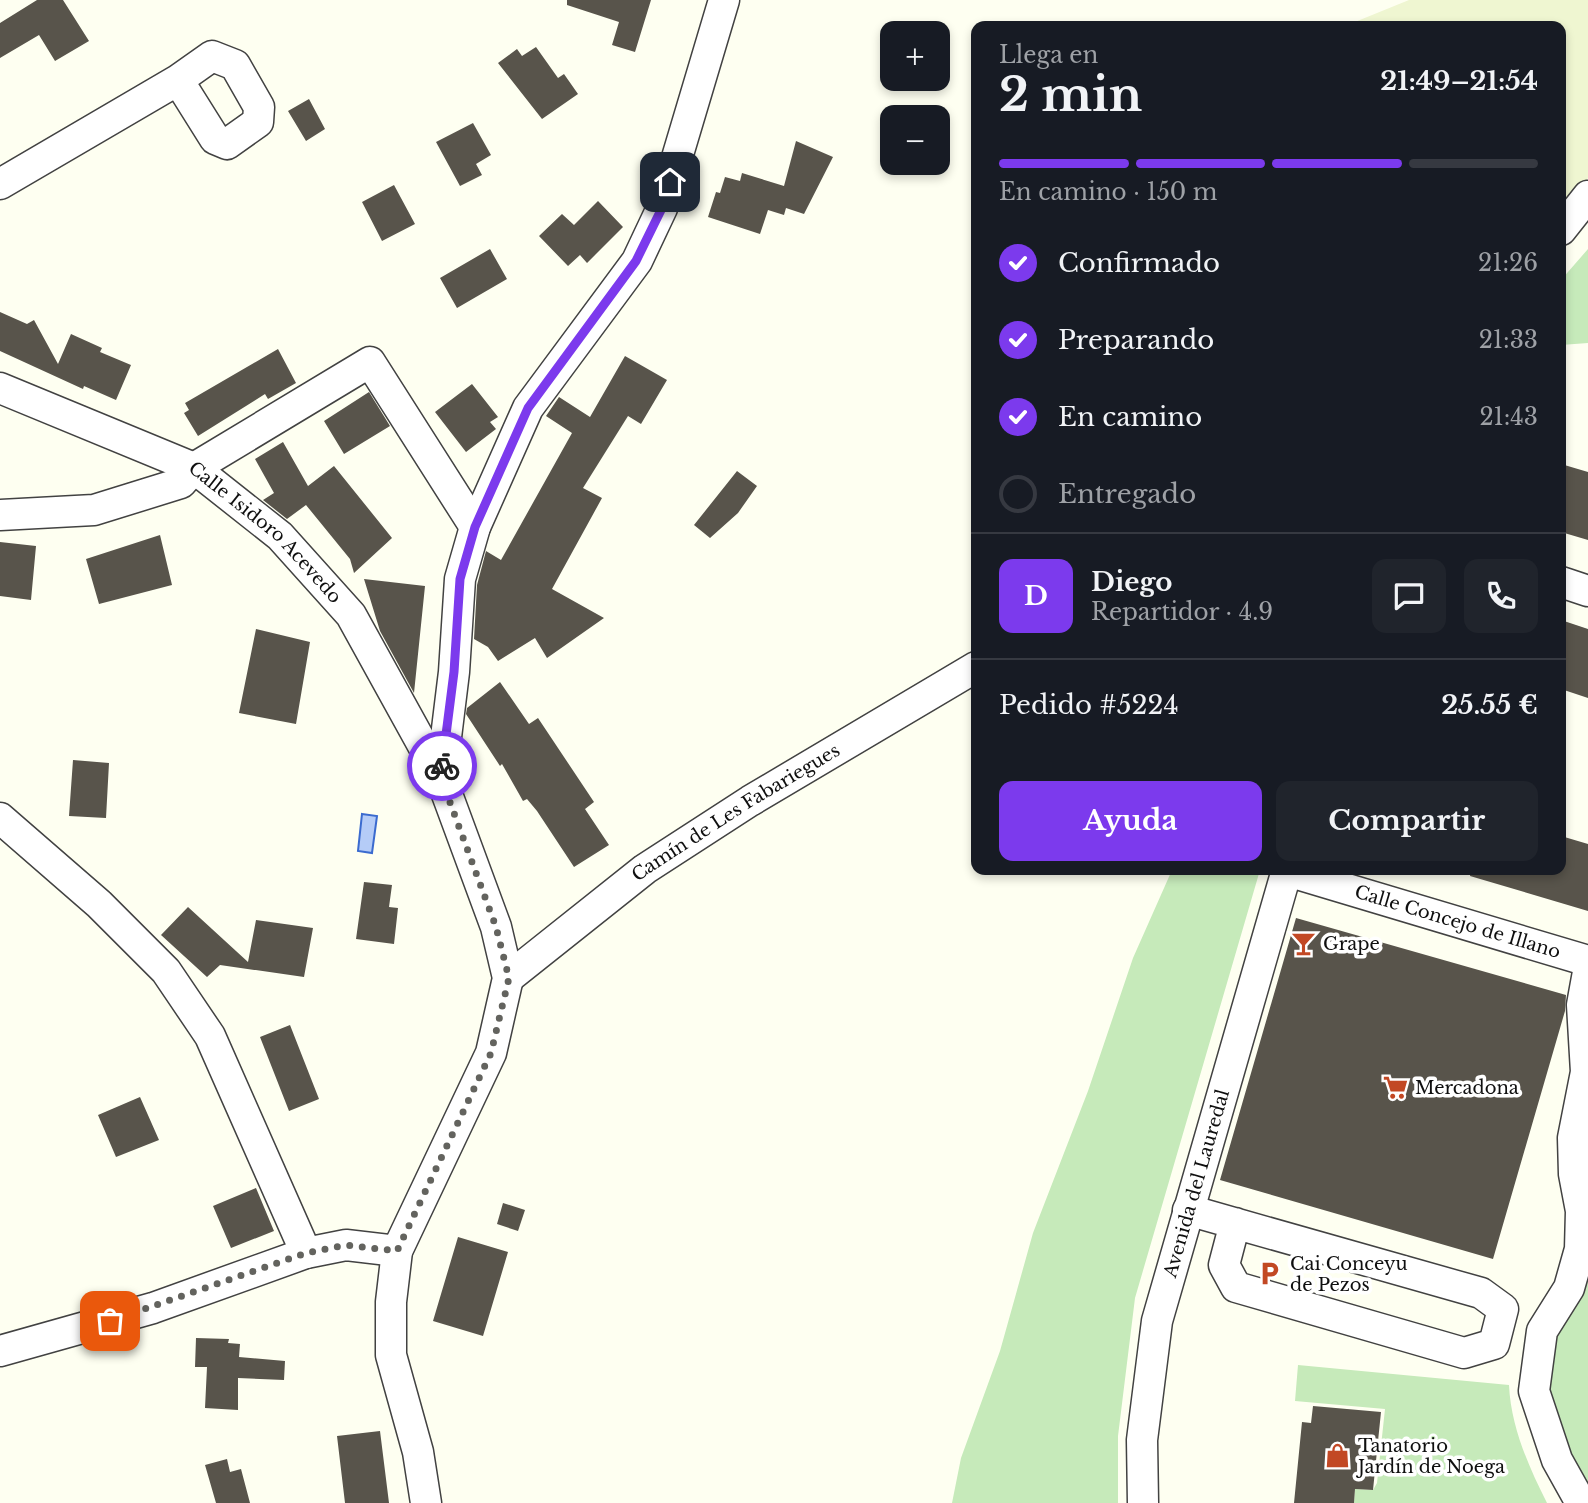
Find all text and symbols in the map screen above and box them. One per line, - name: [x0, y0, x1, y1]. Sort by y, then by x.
- map controls: [880, 21, 950, 175]
- button: +: [880, 21, 950, 91]
- text: Llega en: [999, 41, 1098, 69]
- text: 21:49–21:54: [1380, 65, 1538, 97]
- text: 2 min: [999, 66, 1142, 123]
- button: −: [880, 105, 950, 175]
- pin: [640, 152, 700, 212]
- icon: home: [651, 163, 689, 201]
- text: En camino · 150 m: [999, 178, 1217, 206]
- icon: check: [999, 244, 1037, 282]
- text: Confirmado: [1058, 247, 1220, 279]
- text: 21:26: [1478, 249, 1538, 277]
- icon: check: [999, 321, 1037, 359]
- text: Preparando: [1058, 324, 1214, 356]
- text: 21:33: [1479, 326, 1538, 354]
- icon: check: [999, 398, 1037, 436]
- text: En camino: [1058, 401, 1202, 433]
- text: 21:43: [1479, 403, 1538, 431]
- street label: Calle Isidoro Acevedo: [184, 457, 346, 608]
- text: Entregado: [1058, 478, 1196, 510]
- button: chat: [1372, 559, 1446, 633]
- button: phone: [1464, 559, 1538, 633]
- text: Diego: [1091, 566, 1172, 598]
- text: D: [1024, 580, 1048, 612]
- text: Repartidor · 4.9: [1091, 598, 1273, 626]
- text: Pedido #5224: [999, 689, 1179, 721]
- text: 25.55 €: [1441, 689, 1538, 721]
- courier: [407, 731, 477, 801]
- street label: Camín de Les Fabariegues: [627, 739, 844, 886]
- icon: bike: [423, 747, 461, 785]
- button: Ayuda: [999, 781, 1262, 861]
- button: Compartir: [1276, 781, 1538, 861]
- street label: Calle Concejo de Illano: [1352, 881, 1563, 963]
- bar icon: Grape: [1289, 930, 1317, 958]
- place label: Grape: [1323, 933, 1380, 955]
- supermarket icon: Mercadona: [1381, 1074, 1409, 1102]
- place label: Mercadona: [1415, 1077, 1519, 1099]
- street label: Avenida del Lauredal: [1159, 1087, 1234, 1281]
- place label: Cai Conceyu de Pezos: [1290, 1253, 1408, 1296]
- parking icon: Cai Conceyu de Pezos: [1256, 1260, 1284, 1288]
- pin: [80, 1291, 140, 1351]
- icon: bag: [91, 1302, 129, 1340]
- place label: Tanatorio Jardín de Noega: [1356, 1435, 1505, 1478]
- shop icon: Tanatorio Jardín de Noega: [1324, 1442, 1352, 1470]

